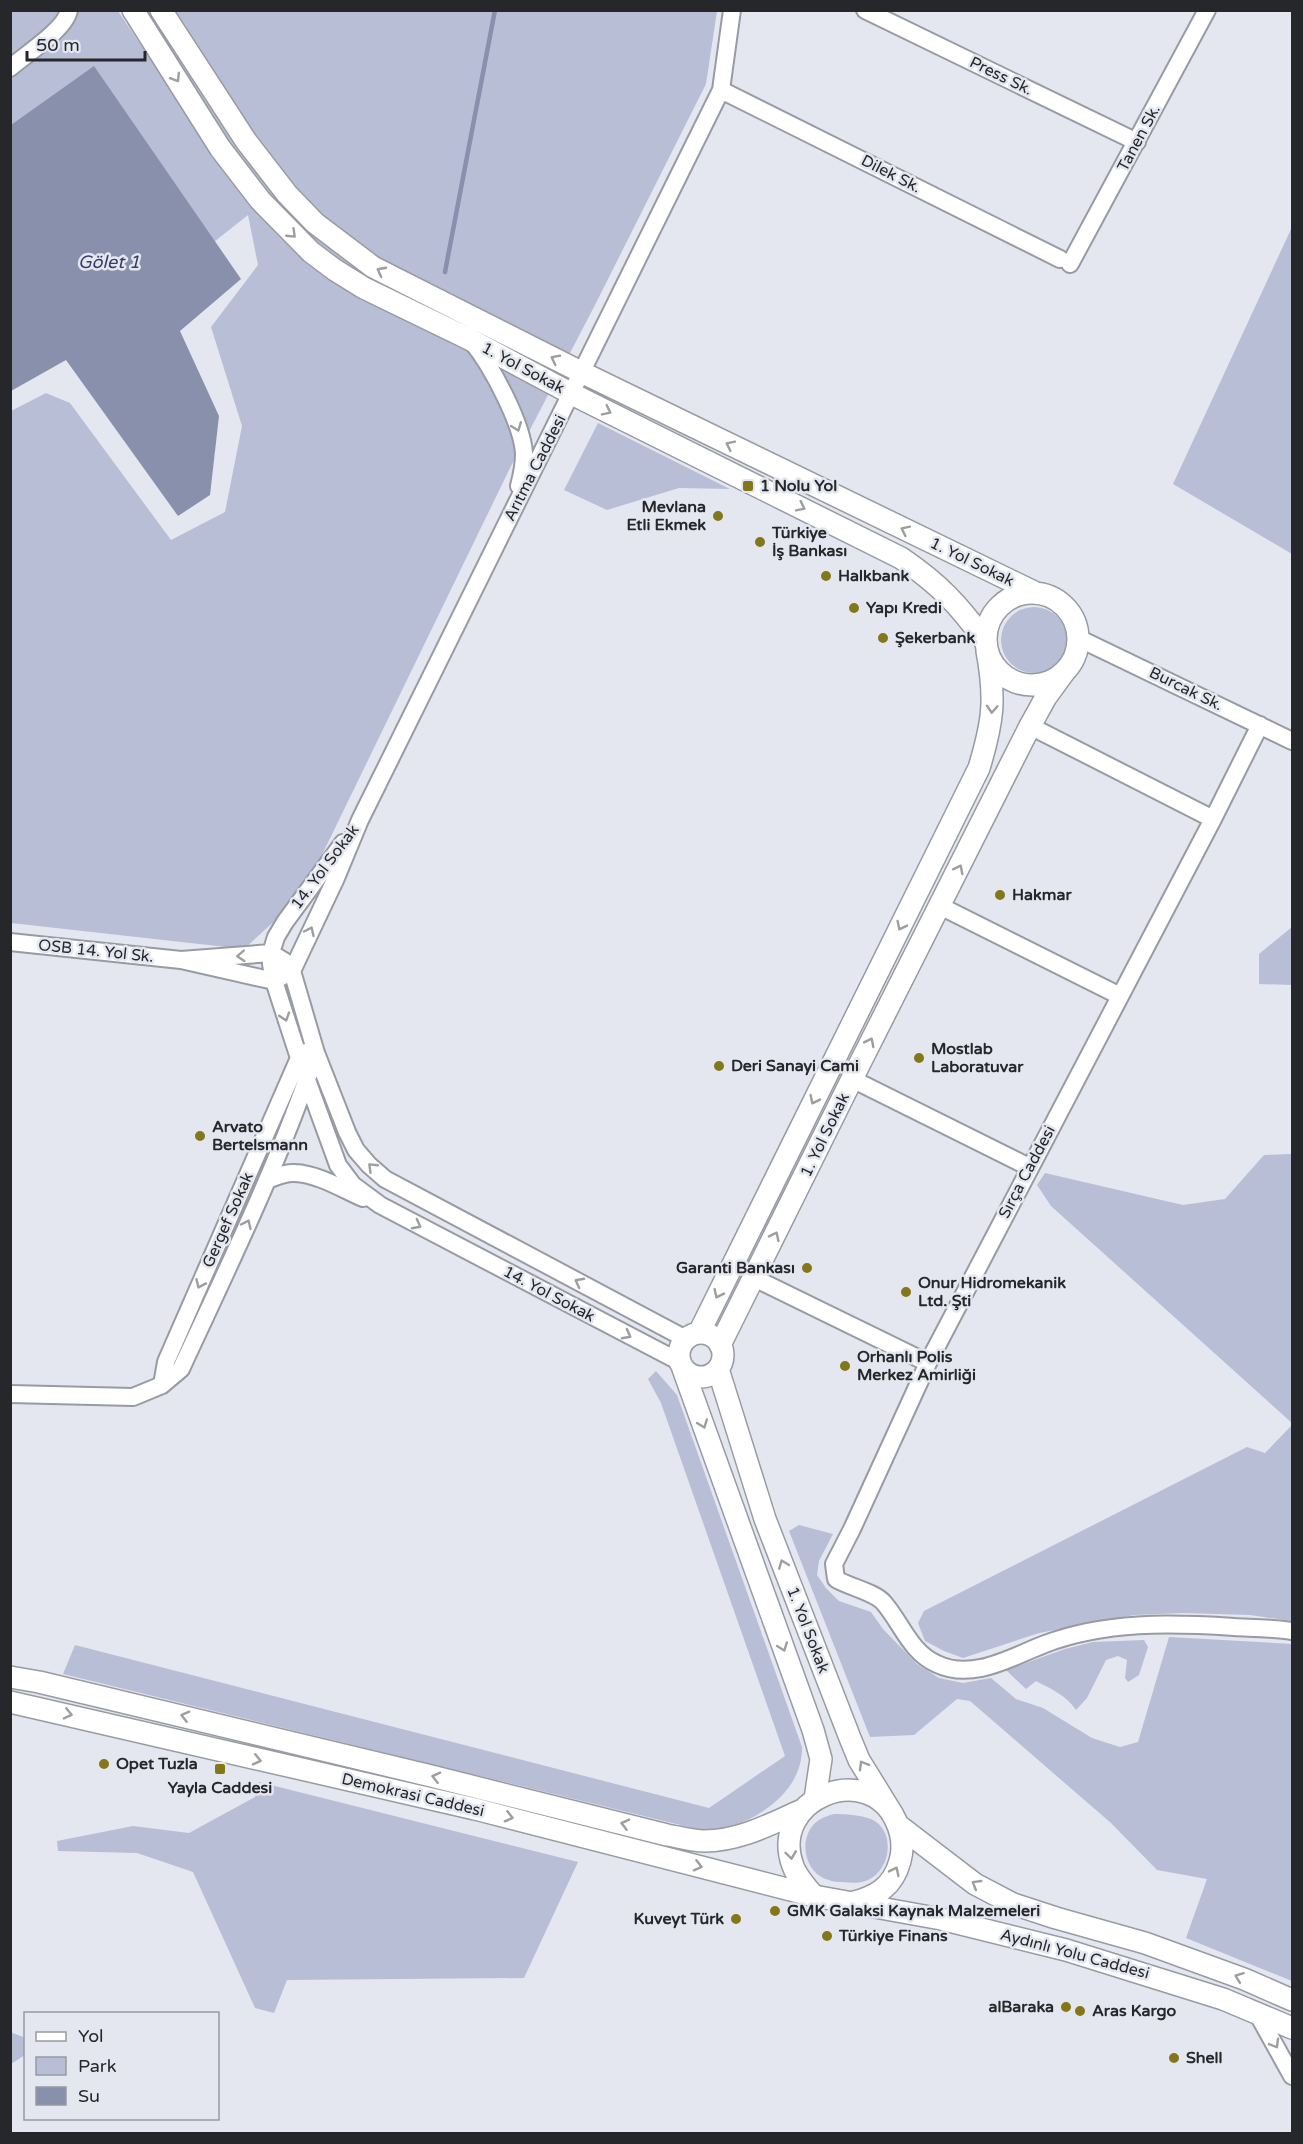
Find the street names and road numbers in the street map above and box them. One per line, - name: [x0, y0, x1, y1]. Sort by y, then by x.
- street label: Press Sk.: [966, 52, 1036, 100]
- street label: Tanen Sk.: [1113, 101, 1165, 175]
- street label: Dilek Sk.: [858, 150, 924, 198]
- street label: 1. Yol Sokak: [478, 338, 568, 398]
- street label: Arıtma Caddesi: [500, 411, 570, 525]
- street label: 1. Yol Sokak: [927, 533, 1018, 591]
- street label: Burcak Sk.: [1146, 663, 1226, 715]
- street label: 14. Yol Sokak: [287, 820, 364, 913]
- street label: OSB 14. Yol Sk.: [37, 935, 155, 967]
- street label: 1. Yol Sokak: [796, 1089, 854, 1180]
- street label: Sırça Caddesi: [994, 1122, 1060, 1222]
- street label: Gergef Sokak: [198, 1169, 258, 1271]
- street label: 14. Yol Sokak: [500, 1261, 599, 1327]
- street label: 1. Yol Sokak: [782, 1584, 834, 1676]
- street label: Demokrasi Caddesi: [340, 1769, 486, 1821]
- street label: Aydınlı Yolu Caddesi: [998, 1924, 1152, 1984]

